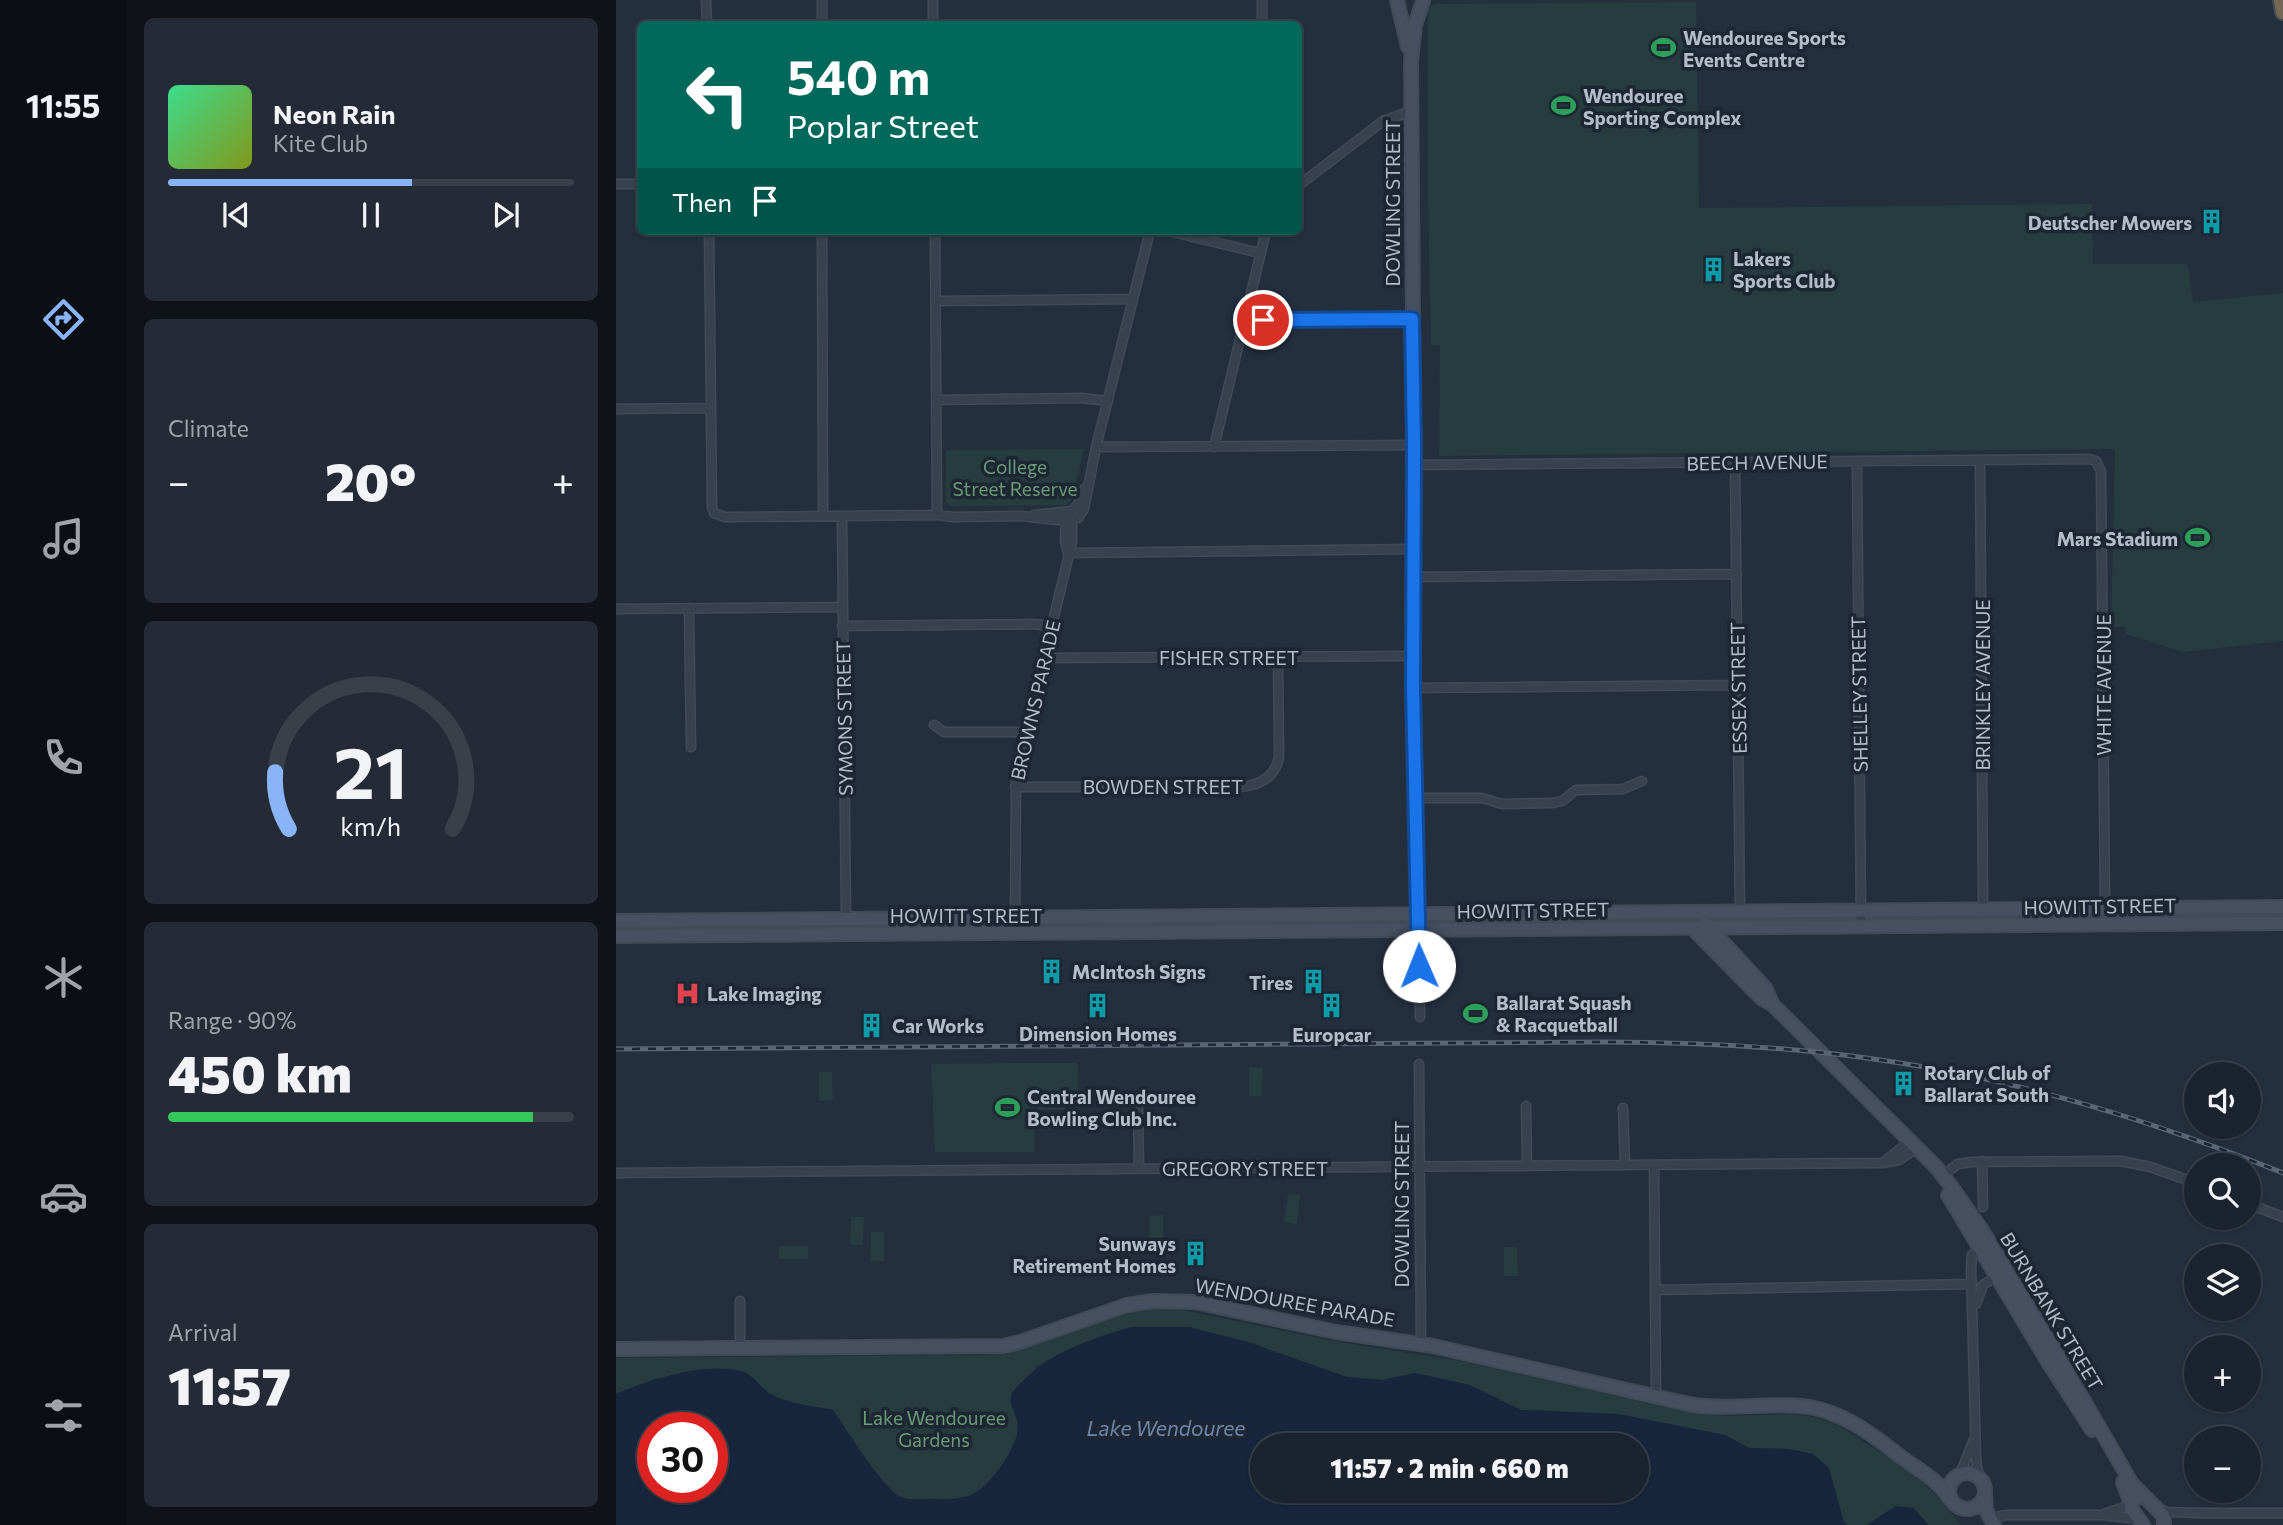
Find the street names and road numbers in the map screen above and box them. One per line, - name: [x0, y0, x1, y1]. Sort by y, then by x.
- street label: DOWLING STREET: [1381, 119, 1404, 287]
- street label: BEECH AVENUE: [1686, 449, 1828, 475]
- street label: BRINKLEY AVENUE: [1971, 599, 1994, 771]
- street label: WHITE AVENUE: [2092, 614, 2115, 756]
- street label: SHELLEY STREET: [1846, 616, 1872, 772]
- street label: BROWNS PARADE: [1005, 618, 1065, 782]
- street label: ESSEX STREET: [1725, 622, 1751, 754]
- street label: SYMONS STREET: [831, 640, 857, 796]
- street label: FISHER STREET: [1159, 646, 1299, 669]
- street label: BOWDEN STREET: [1083, 775, 1243, 798]
- street label: HOWITT STREET: [2024, 893, 2176, 919]
- street label: HOWITT STREET: [1457, 897, 1609, 923]
- street label: HOWITT STREET: [890, 904, 1042, 927]
- street label: DOWLING STREET: [1390, 1120, 1413, 1288]
- street label: GREGORY STREET: [1162, 1157, 1328, 1180]
- street label: BURNBANK STREET: [1996, 1228, 2108, 1394]
- street label: WENDOUREE PARADE: [1193, 1273, 1397, 1331]

